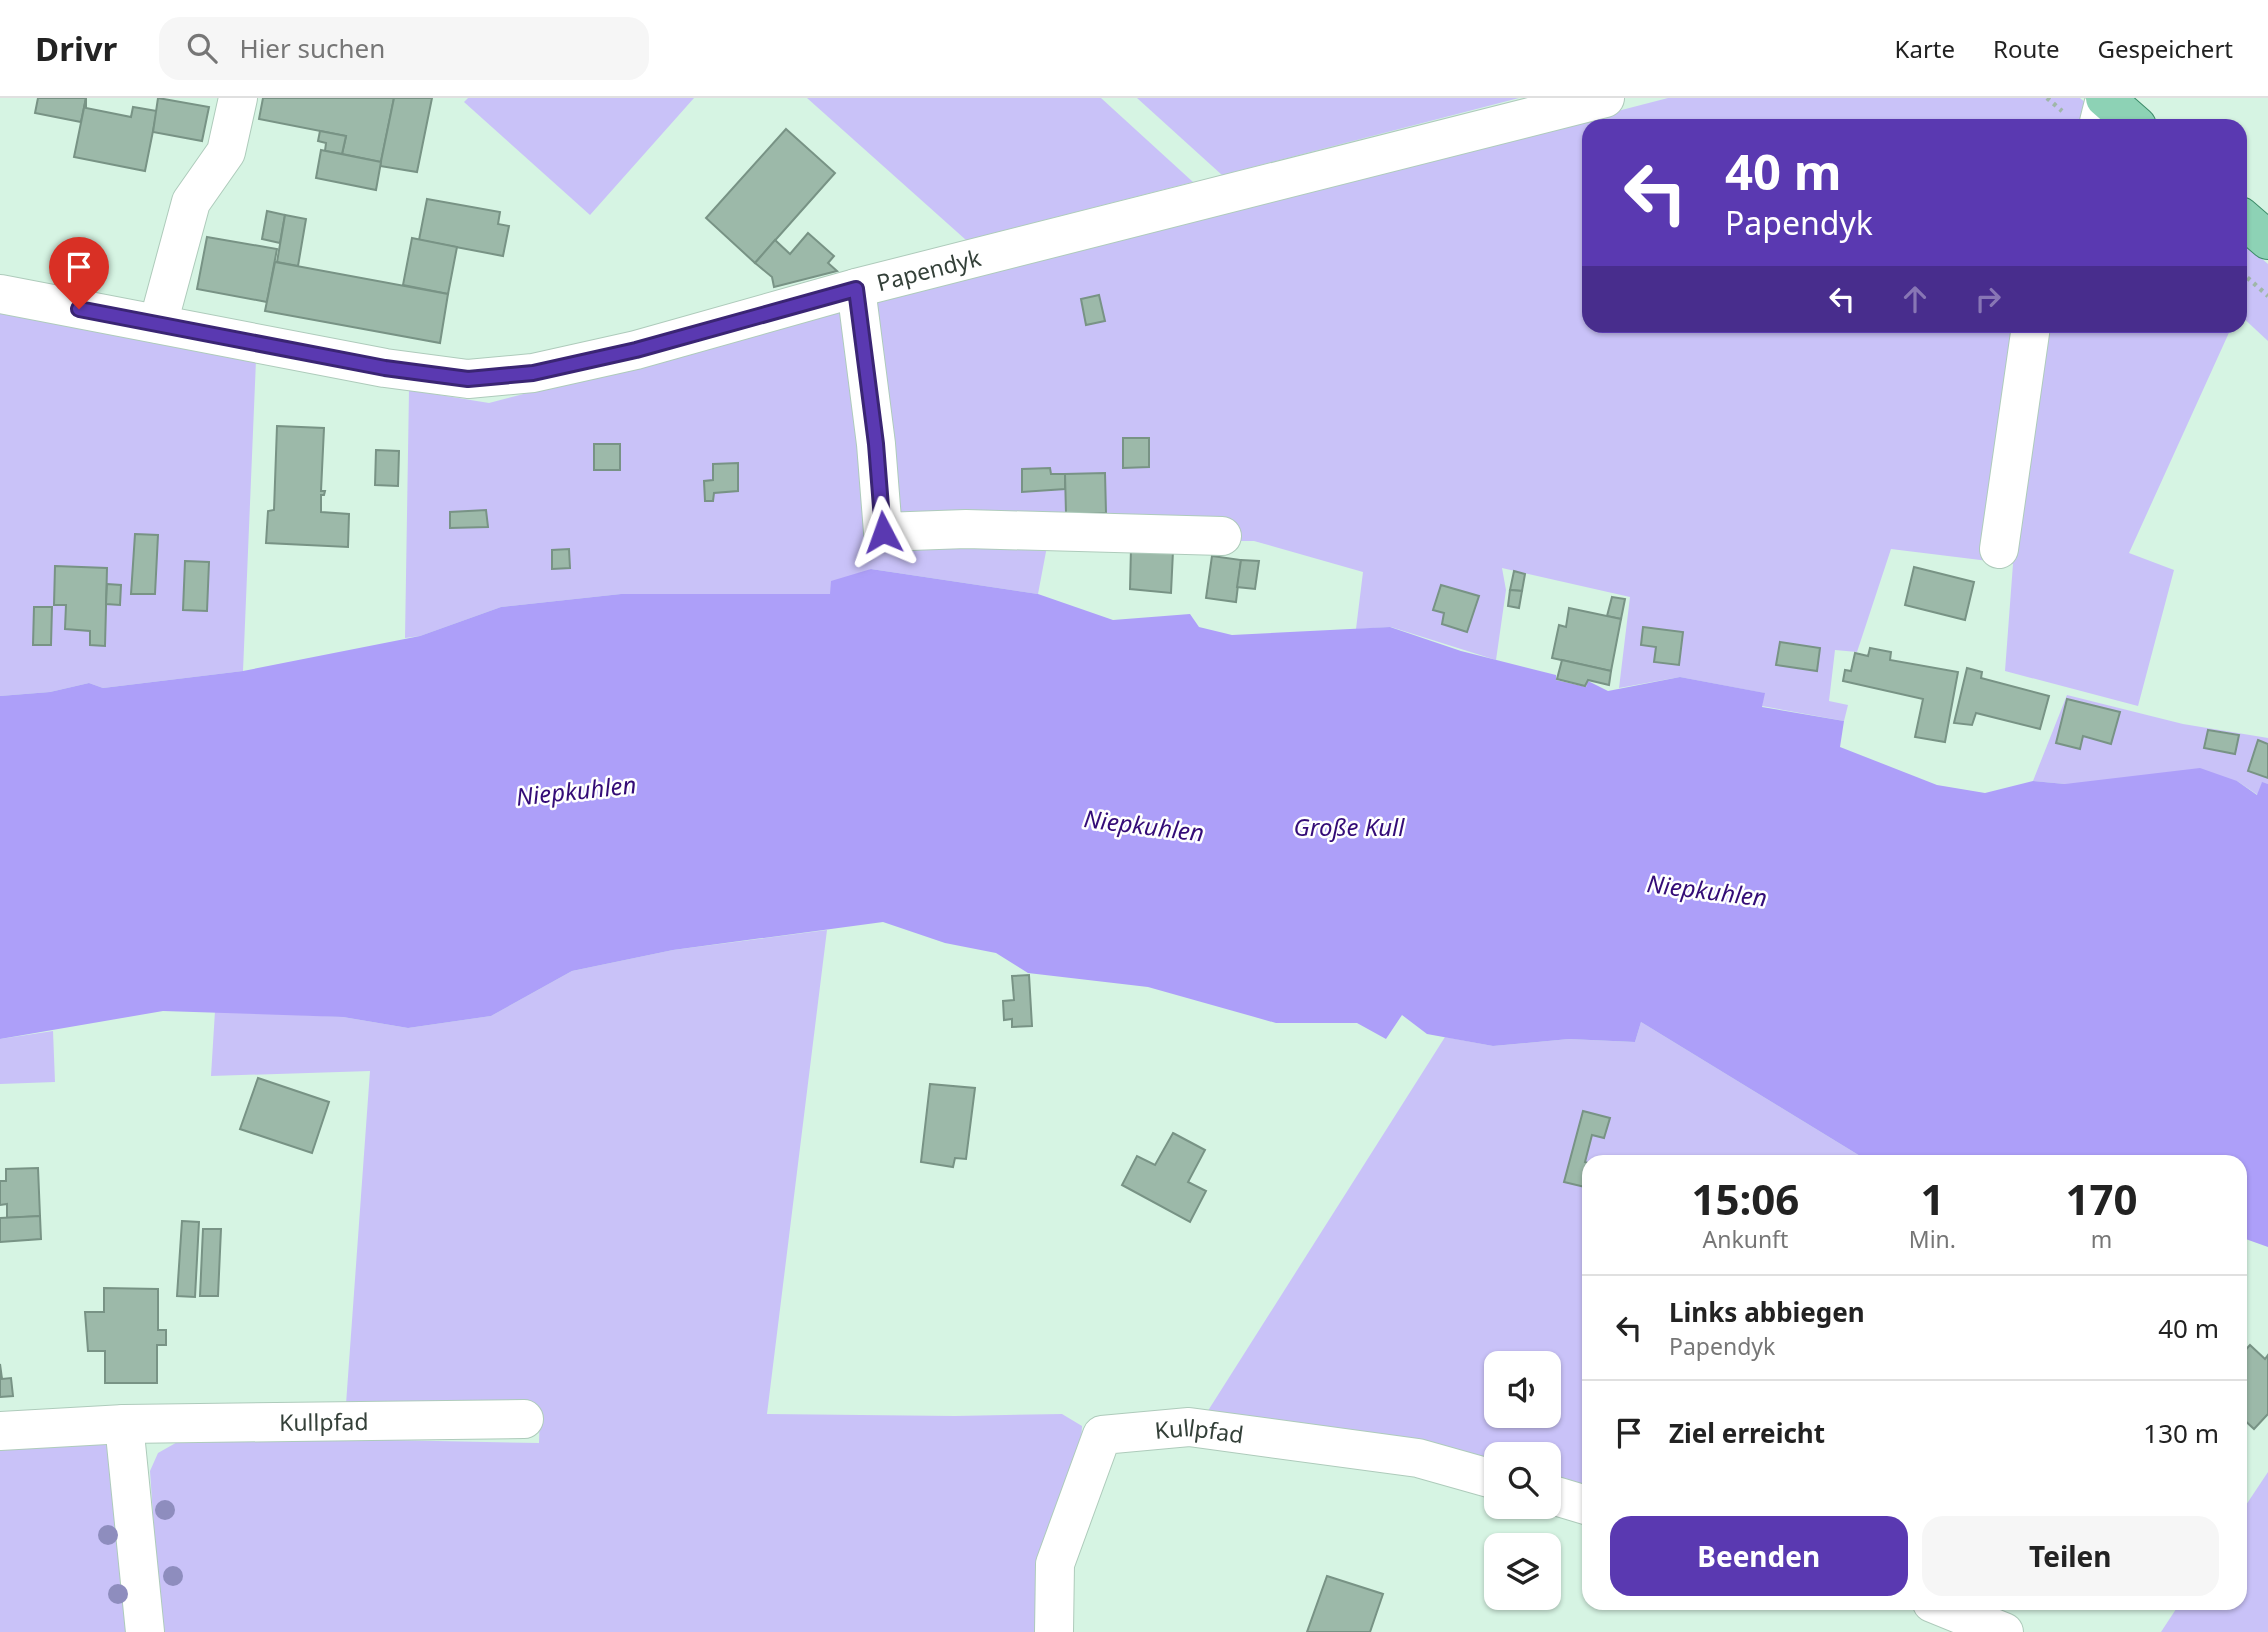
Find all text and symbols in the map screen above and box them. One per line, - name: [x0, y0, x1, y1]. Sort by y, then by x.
- search box: [159, 17, 649, 80]
- text: Drivr: [35, 26, 117, 71]
- icon: search: [183, 29, 221, 67]
- text: Hier suchen: [239, 30, 385, 66]
- text: Karte: [1895, 32, 1955, 65]
- text: Route: [1993, 32, 2060, 65]
- text: Gespeichert: [2098, 32, 2233, 65]
- text: 40 m: [1725, 138, 1842, 204]
- icon: left: [1610, 147, 1701, 238]
- text: Papendyk: [1725, 201, 1873, 244]
- pin: [49, 237, 109, 309]
- street label: Papendyk: [873, 241, 985, 298]
- icon: arrive: [60, 248, 98, 286]
- icon: left: [1823, 280, 1861, 318]
- icon: ahead: [1896, 280, 1934, 318]
- icon: right: [1969, 280, 2007, 318]
- position arrow: [846, 495, 920, 569]
- water label: Niepkuhlen: [514, 767, 638, 813]
- water label: Niepkuhlen: [1082, 801, 1206, 849]
- water label: Große Kull: [1294, 810, 1405, 843]
- water label: Niepkuhlen: [1645, 866, 1769, 914]
- text: 15:06: [1691, 1170, 1799, 1227]
- text: 1: [1920, 1170, 1944, 1227]
- text: 170: [2065, 1170, 2138, 1227]
- text: Ankunft: [1702, 1223, 1788, 1255]
- text: Min.: [1909, 1223, 1956, 1255]
- text: m: [2091, 1223, 2112, 1255]
- text: Links abbiegen: [1669, 1294, 1865, 1330]
- icon: left: [1610, 1309, 1648, 1347]
- text: 40 m: [2158, 1310, 2219, 1346]
- text: Papendyk: [1669, 1330, 1775, 1362]
- map controls: [1484, 1351, 1561, 1610]
- button: sound: [1484, 1351, 1561, 1428]
- street label: Kullpfad: [279, 1405, 369, 1438]
- street label: Kullpfad: [1153, 1411, 1246, 1450]
- icon: arrive: [1610, 1414, 1648, 1452]
- text: Ziel erreicht: [1669, 1415, 1825, 1451]
- text: 130 m: [2143, 1415, 2219, 1451]
- button: search: [1484, 1442, 1561, 1519]
- button: Beenden: [1610, 1516, 1908, 1596]
- button: Teilen: [1922, 1516, 2219, 1596]
- button: layers: [1484, 1533, 1561, 1610]

